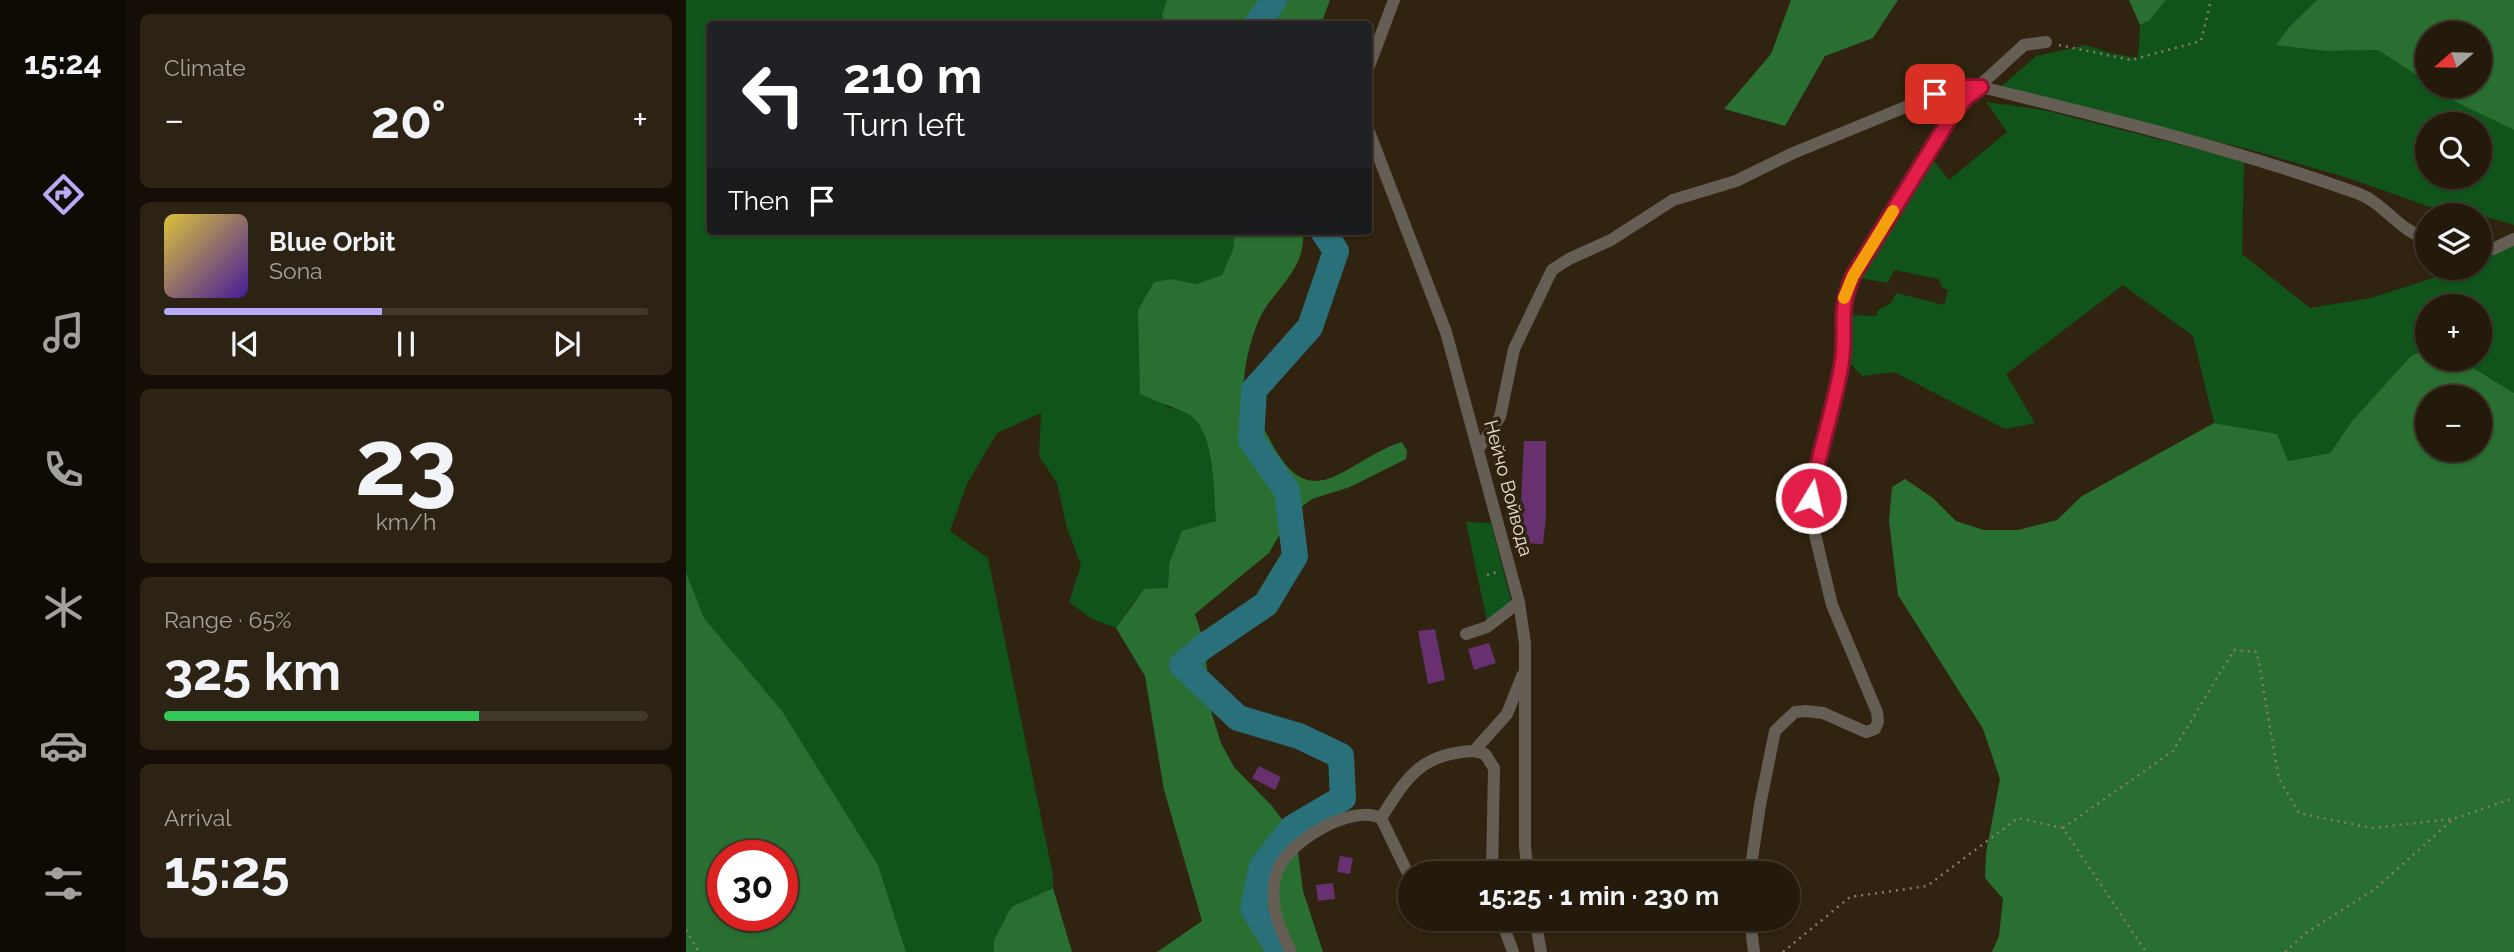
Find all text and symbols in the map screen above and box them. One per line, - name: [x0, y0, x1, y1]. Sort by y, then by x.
- north arrow: [2415, 21, 2492, 98]
- map controls: [2415, 21, 2492, 462]
- text: 15:24: [24, 44, 102, 81]
- text: 210 m: [843, 47, 982, 104]
- icon: left: [728, 49, 819, 140]
- text: Climate: [164, 54, 246, 81]
- pin: [1905, 64, 1965, 124]
- icon: arrive: [1916, 75, 1954, 113]
- text: 20°: [371, 89, 446, 150]
- text: −: [164, 97, 184, 142]
- text: +: [632, 97, 648, 142]
- text: Turn left: [843, 106, 965, 143]
- button: search: [2415, 112, 2492, 189]
- icon: directions: [39, 170, 88, 219]
- icon: arrive: [803, 182, 841, 220]
- text: Then: [728, 186, 789, 216]
- button: layers: [2415, 203, 2492, 280]
- text: Blue Orbit: [269, 227, 396, 257]
- text: Sona: [269, 257, 323, 284]
- button: +: [2415, 294, 2492, 371]
- icon: music: [39, 308, 88, 357]
- icon: previous: [226, 325, 264, 363]
- icon: pause: [387, 325, 425, 363]
- icon: next: [548, 325, 586, 363]
- button: −: [2415, 385, 2492, 462]
- text: 23: [355, 409, 457, 516]
- street label: Нейчо Войвода: [1480, 417, 1538, 559]
- icon: phone: [39, 445, 88, 494]
- position arrow: [1774, 461, 1848, 535]
- text: km/h: [376, 508, 436, 535]
- icon: climate: [39, 583, 88, 632]
- text: Range · 65%: [164, 606, 291, 633]
- text: 325 km: [164, 641, 341, 702]
- icon: car: [39, 721, 88, 770]
- text: Arrival: [164, 804, 231, 831]
- text: 15:25: [164, 839, 289, 900]
- speed limit sign: 30: [707, 840, 798, 931]
- icon: filters: [39, 859, 88, 908]
- text: 15:25 · 1 min · 230 m: [1479, 881, 1719, 911]

